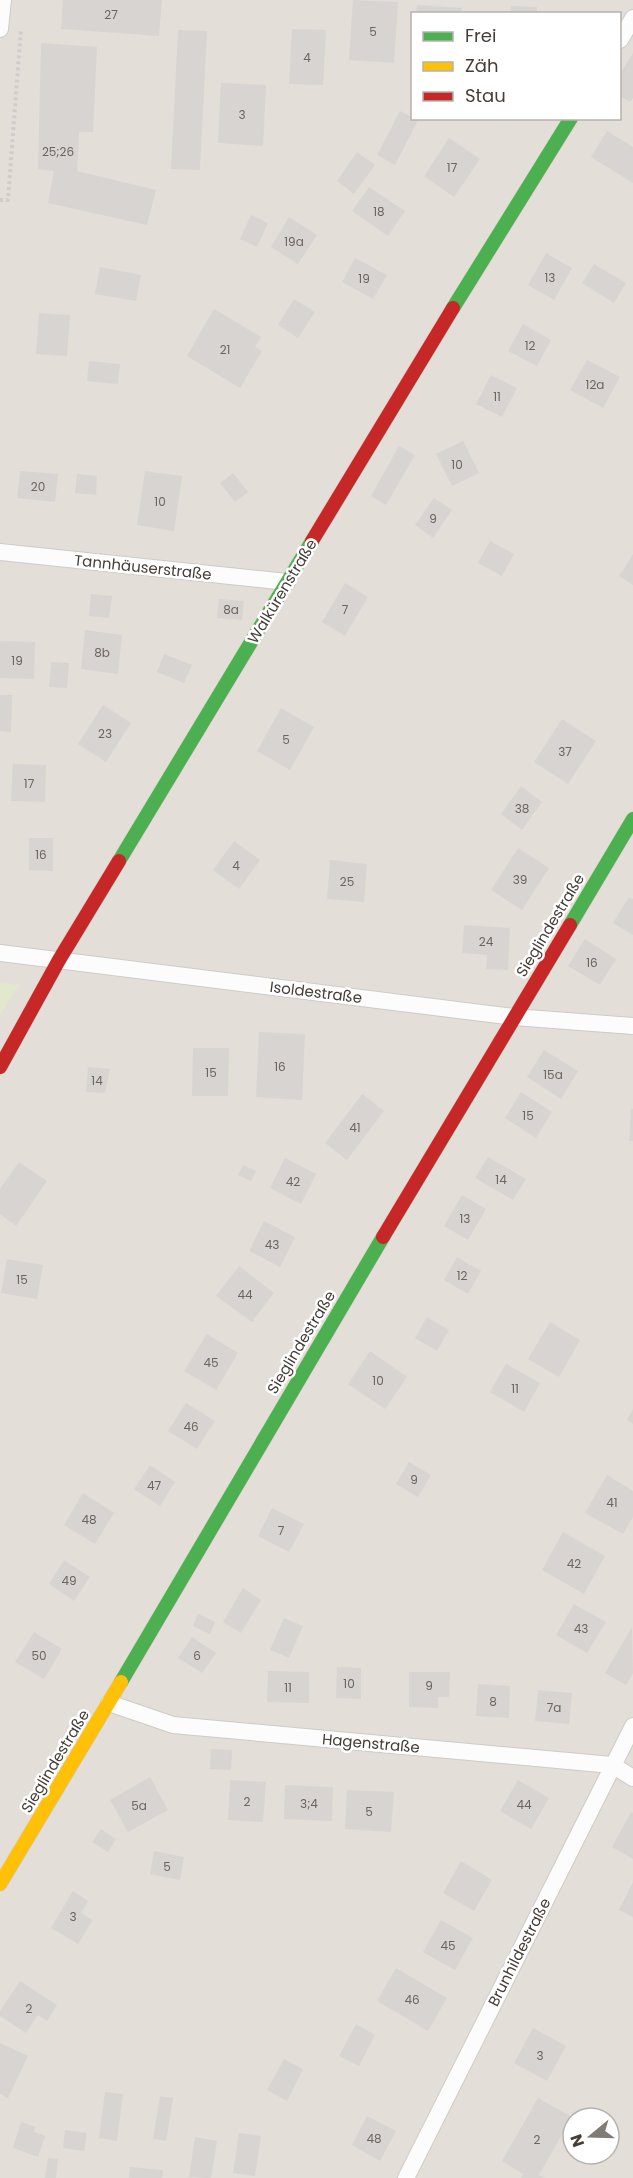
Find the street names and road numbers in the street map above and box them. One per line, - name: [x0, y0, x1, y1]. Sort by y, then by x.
- street label: Walkürenstraße: [242, 535, 322, 647]
- street label: Tannhäuserstraße: [73, 549, 213, 585]
- street label: Sieglindestraße: [511, 869, 589, 981]
- street label: Isoldestraße: [269, 976, 363, 1008]
- street label: Sieglindestraße: [262, 1286, 340, 1398]
- street label: Sieglindestraße: [16, 1705, 94, 1817]
- street label: Hagenstraße: [321, 1728, 421, 1758]
- street label: Brunhildestraße: [483, 1894, 555, 2010]

